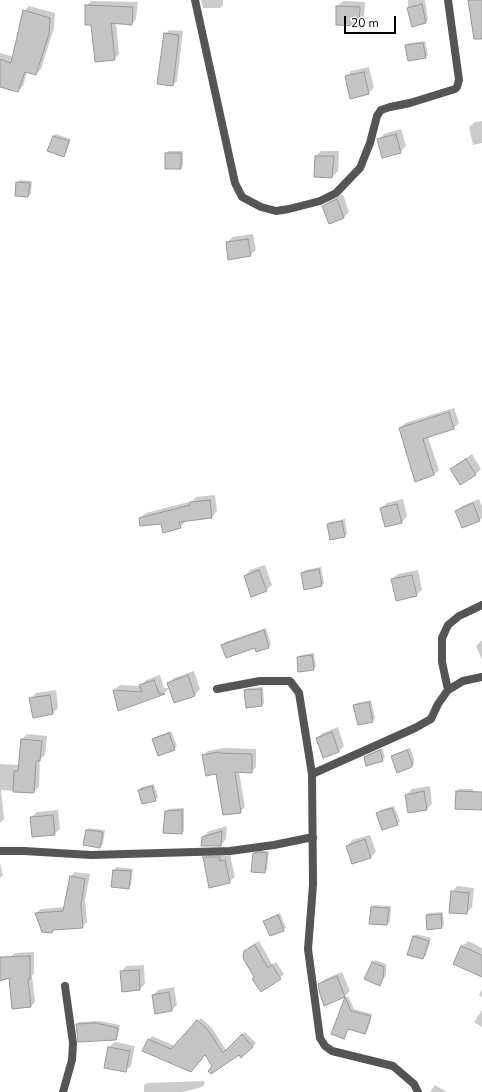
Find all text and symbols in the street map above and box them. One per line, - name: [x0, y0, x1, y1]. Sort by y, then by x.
- scale bar: [346, 8, 398, 34]
- text: 20 m: [351, 15, 379, 31]

